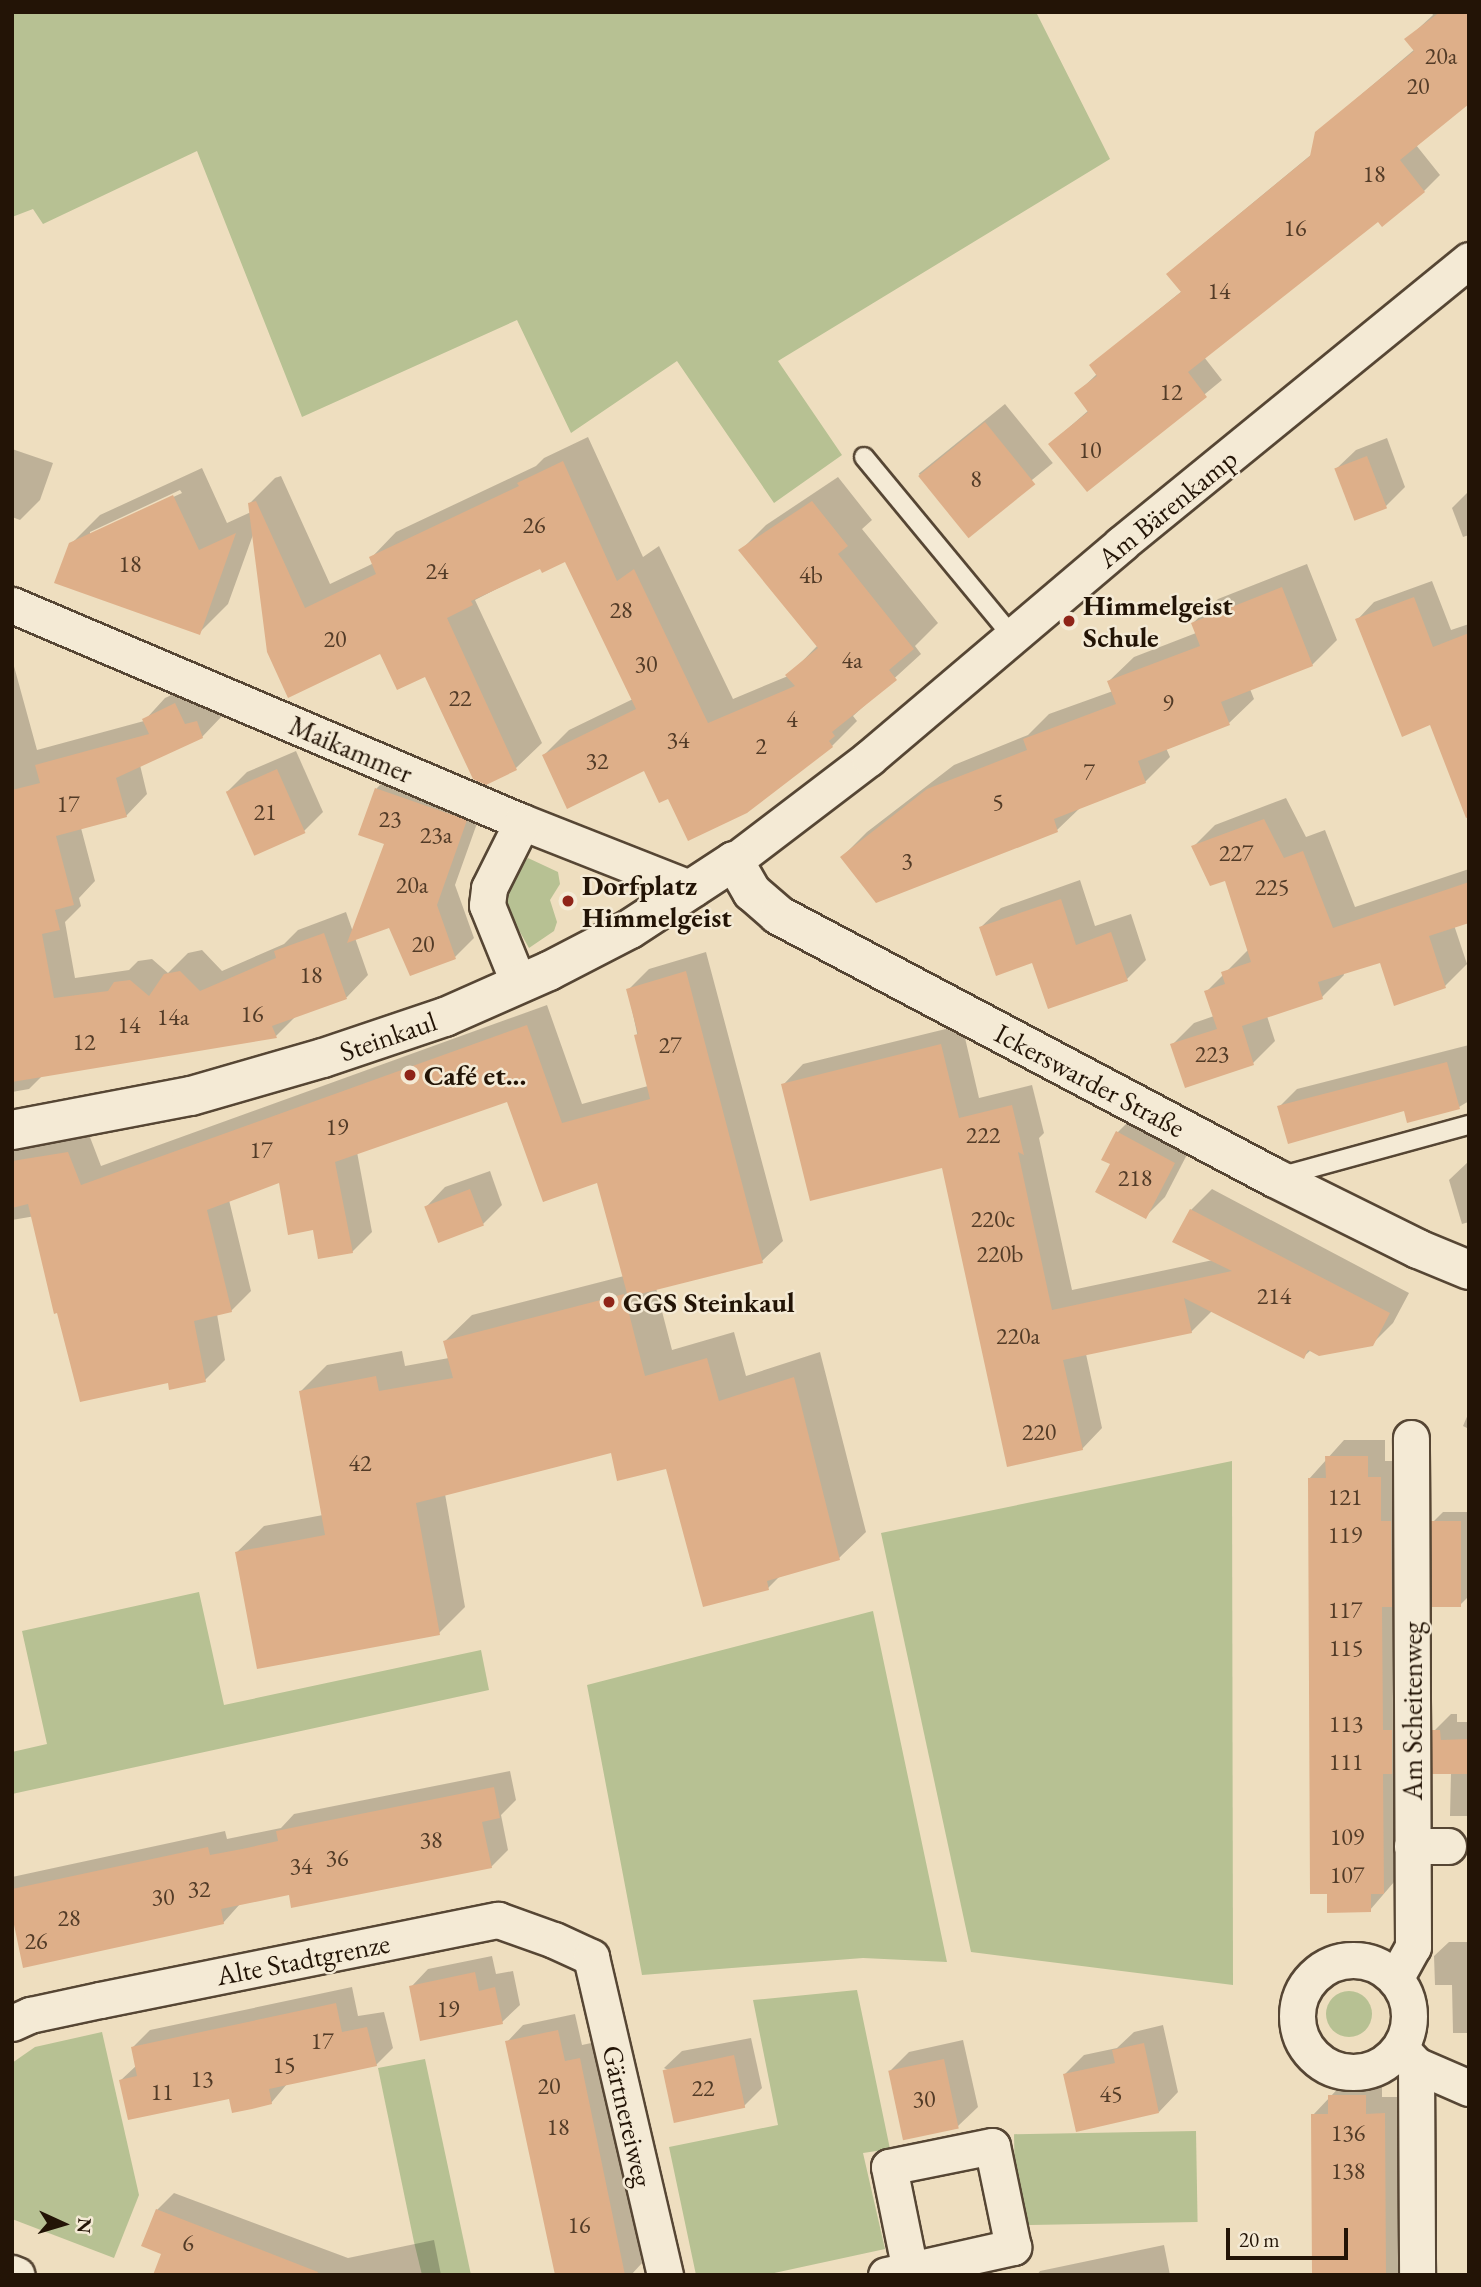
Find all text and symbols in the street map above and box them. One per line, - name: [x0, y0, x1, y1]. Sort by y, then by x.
- house number: 20a: [1425, 42, 1457, 70]
- house number: 20: [1406, 72, 1430, 100]
- house number: 18: [1362, 160, 1386, 188]
- house number: 16: [1283, 214, 1307, 242]
- house number: 14: [1207, 277, 1231, 305]
- house number: 12: [1159, 378, 1183, 406]
- house number: 10: [1078, 436, 1102, 464]
- street label: Am Bärenkamp: [1090, 441, 1244, 575]
- house number: 8: [970, 465, 982, 493]
- house number: 26: [522, 511, 546, 539]
- house number: 18: [118, 550, 142, 578]
- house number: 24: [425, 557, 449, 585]
- house number: 4b: [799, 561, 823, 589]
- place label: Himmelgeist Schule: [1083, 588, 1233, 654]
- house number: 28: [609, 596, 633, 624]
- marker: Himmelgeist Schule: [1061, 613, 1077, 629]
- house number: 20: [323, 625, 347, 653]
- house number: 4a: [841, 646, 863, 674]
- house number: 30: [634, 650, 658, 678]
- house number: 22: [448, 684, 472, 712]
- house number: 9: [1162, 689, 1174, 717]
- house number: 4: [786, 705, 798, 733]
- street label: Maikammer: [284, 708, 418, 790]
- house number: 34: [666, 726, 690, 754]
- house number: 2: [755, 732, 767, 760]
- house number: 32: [585, 747, 609, 775]
- house number: 7: [1083, 758, 1095, 786]
- house number: 5: [992, 788, 1004, 816]
- house number: 17: [56, 790, 80, 818]
- house number: 21: [253, 798, 277, 826]
- house number: 23: [378, 805, 402, 833]
- house number: 23a: [420, 821, 452, 849]
- house number: 227: [1219, 839, 1253, 867]
- house number: 3: [901, 847, 913, 875]
- place label: Dorfplatz Himmelgeist: [582, 868, 732, 934]
- house number: 20a: [396, 871, 428, 899]
- house number: 225: [1255, 873, 1289, 901]
- marker: Dorfplatz Himmelgeist: [560, 893, 576, 909]
- house number: 20: [411, 930, 435, 958]
- house number: 18: [299, 961, 323, 989]
- house number: 16: [240, 1000, 264, 1028]
- house number: 14a: [157, 1003, 189, 1031]
- street label: Steinkaul: [335, 1004, 441, 1068]
- house number: 14: [117, 1011, 141, 1039]
- street label: Ickerswarder Straße: [989, 1016, 1191, 1144]
- house number: 12: [72, 1028, 96, 1056]
- house number: 27: [658, 1031, 682, 1059]
- house number: 223: [1195, 1040, 1229, 1068]
- place label: Café et...: [424, 1058, 526, 1092]
- marker: Café et...: [402, 1067, 418, 1083]
- house number: 19: [325, 1113, 349, 1141]
- house number: 222: [966, 1121, 1000, 1149]
- house number: 17: [249, 1136, 273, 1164]
- house number: 218: [1118, 1164, 1152, 1192]
- house number: 220c: [971, 1205, 1015, 1233]
- house number: 220b: [977, 1240, 1023, 1268]
- house number: 214: [1257, 1282, 1291, 1310]
- place label: GGS Steinkaul: [623, 1285, 795, 1319]
- marker: GGS Steinkaul: [601, 1294, 617, 1310]
- house number: 220a: [996, 1322, 1040, 1350]
- house number: 220: [1022, 1418, 1056, 1446]
- house number: 42: [348, 1449, 372, 1477]
- house number: 121: [1328, 1483, 1362, 1511]
- house number: 119: [1328, 1521, 1362, 1549]
- house number: 117: [1328, 1596, 1362, 1624]
- street label: Am Scheitenweg: [1395, 1622, 1429, 1800]
- house number: 115: [1329, 1634, 1363, 1662]
- house number: 113: [1329, 1710, 1363, 1738]
- house number: 111: [1329, 1748, 1363, 1776]
- house number: 109: [1330, 1823, 1364, 1851]
- house number: 38: [419, 1826, 443, 1854]
- house number: 36: [325, 1844, 349, 1872]
- house number: 34: [289, 1852, 313, 1880]
- house number: 107: [1330, 1861, 1364, 1889]
- house number: 32: [187, 1875, 211, 1903]
- house number: 30: [151, 1883, 175, 1911]
- house number: 28: [57, 1904, 81, 1932]
- street label: Alte Stadtgrenze: [213, 1926, 393, 1992]
- house number: 26: [24, 1927, 48, 1955]
- house number: 19: [436, 1995, 460, 2023]
- house number: 17: [310, 2027, 334, 2055]
- street label: Gärtnereiweg: [595, 2042, 661, 2190]
- house number: 15: [272, 2051, 296, 2079]
- house number: 13: [190, 2065, 214, 2093]
- house number: 20: [537, 2072, 561, 2100]
- house number: 22: [691, 2074, 715, 2102]
- house number: 11: [150, 2078, 174, 2106]
- house number: 45: [1099, 2080, 1123, 2108]
- house number: 30: [912, 2085, 936, 2113]
- house number: 18: [546, 2113, 570, 2141]
- house number: 136: [1331, 2119, 1365, 2147]
- house number: 138: [1331, 2157, 1365, 2185]
- north arrow: [28, 2189, 98, 2259]
- house number: 16: [567, 2211, 591, 2239]
- scale bar: [1229, 2214, 1352, 2258]
- text: N: [71, 2217, 97, 2234]
- text: 20 m: [1239, 2226, 1280, 2253]
- house number: 6: [182, 2229, 194, 2257]

